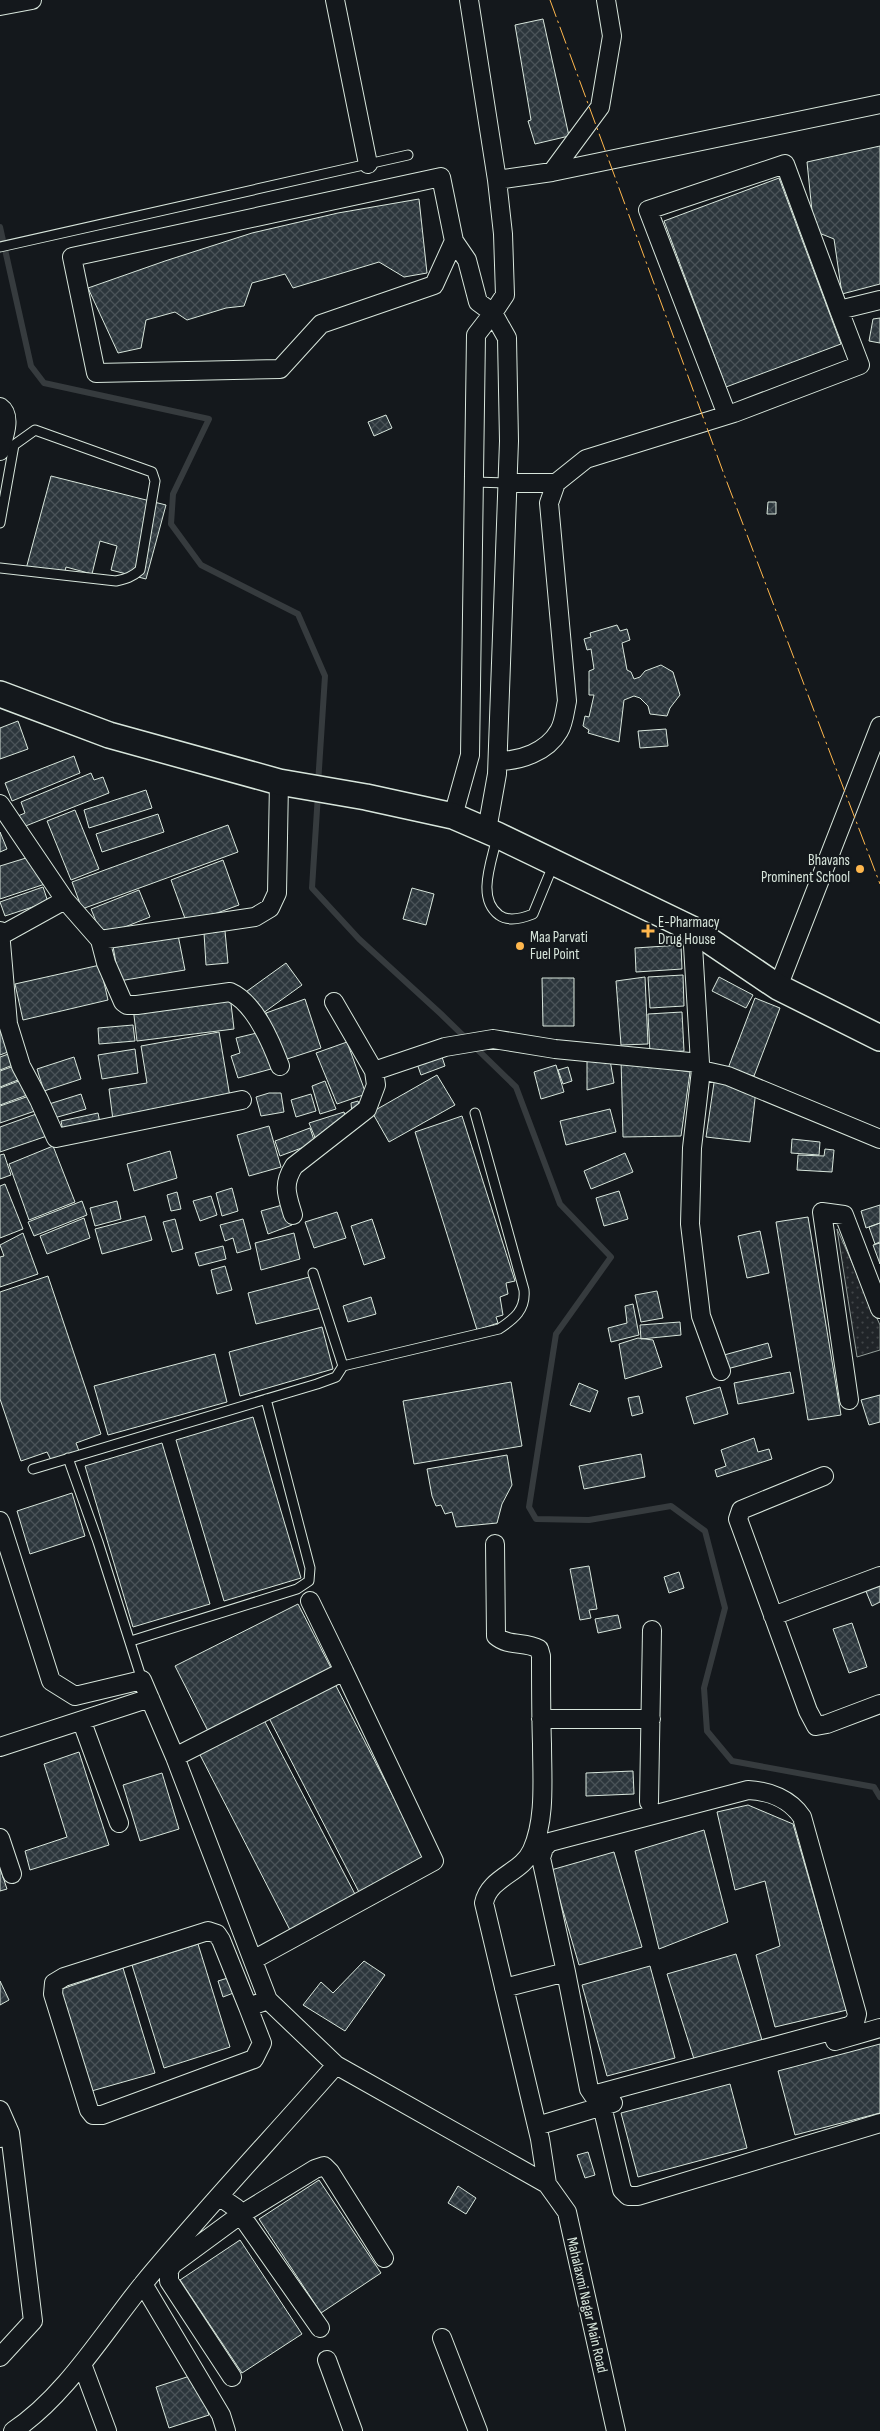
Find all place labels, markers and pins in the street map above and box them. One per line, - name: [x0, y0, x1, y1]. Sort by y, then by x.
- place label: Bhavans Prominent School: [761, 851, 850, 887]
- marker: Bhavans Prominent School: [854, 863, 866, 875]
- place label: E-Pharmacy Drug House: [658, 913, 720, 949]
- marker: E-Pharmacy Drug House: [642, 925, 654, 937]
- place label: Maa Parvati Fuel Point: [530, 928, 588, 964]
- marker: Maa Parvati Fuel Point: [514, 940, 526, 952]

